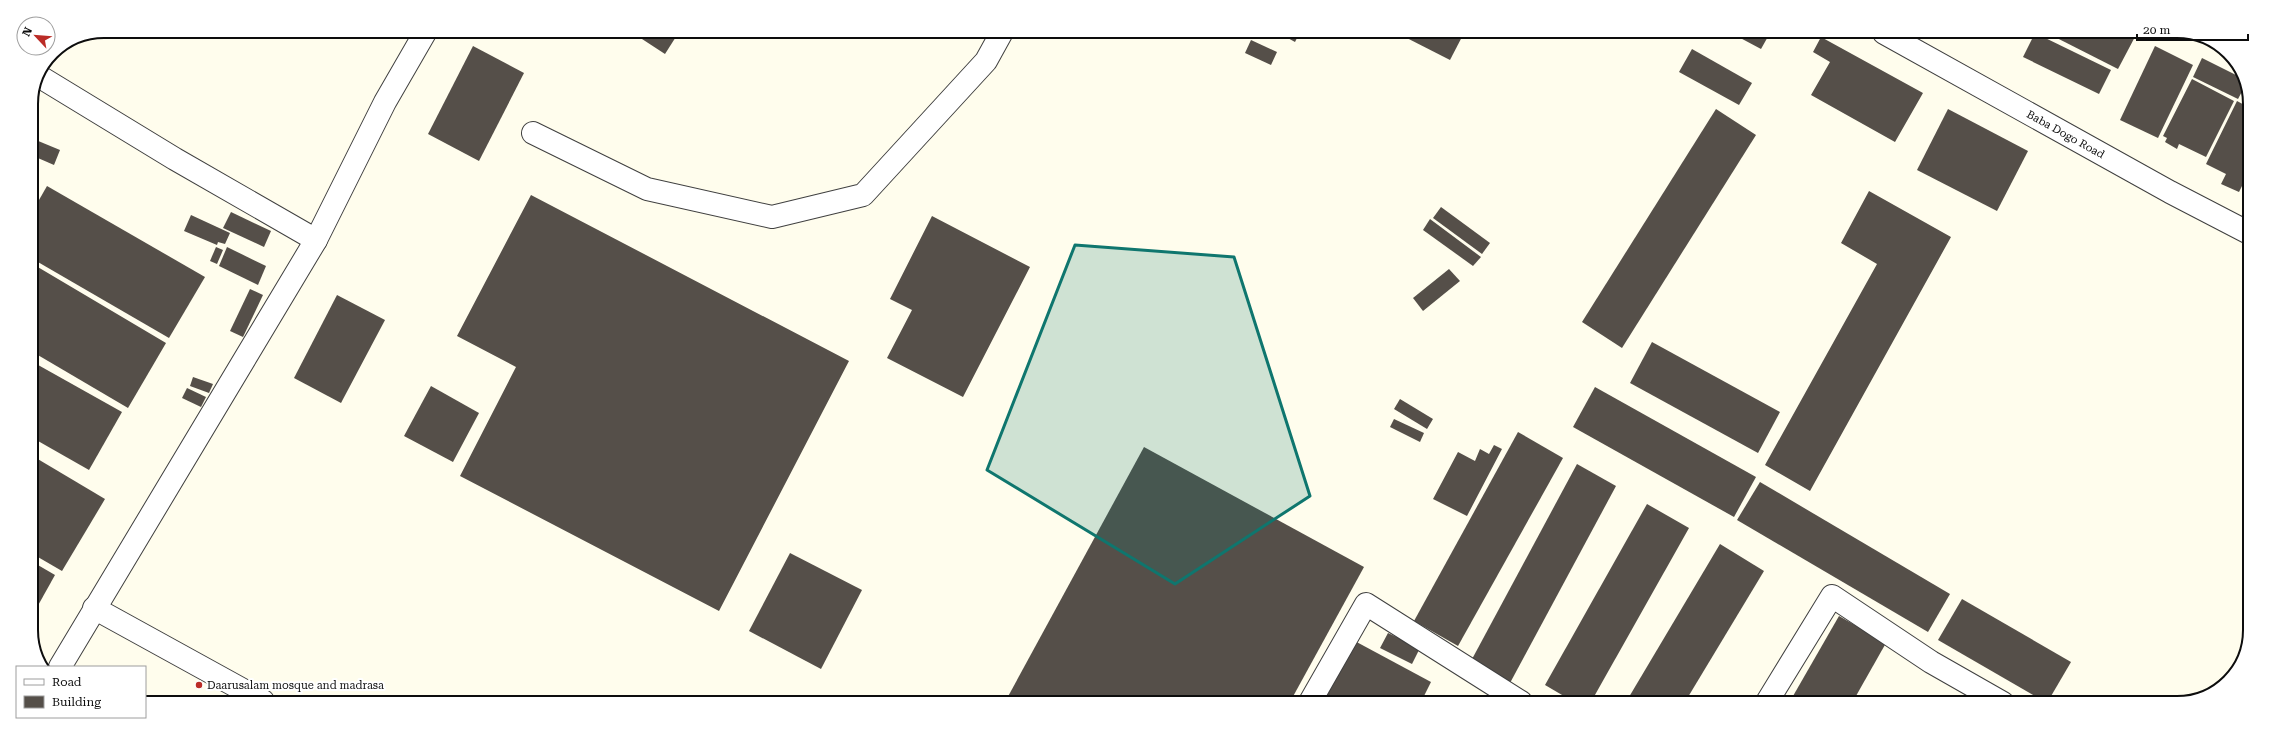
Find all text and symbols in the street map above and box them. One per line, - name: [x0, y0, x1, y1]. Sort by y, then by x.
- north arrow: [16, 16, 56, 56]
- scale bar: [2137, 16, 2248, 42]
- text: 20 m: [2143, 23, 2170, 37]
- text: N: [20, 25, 35, 38]
- street label: Baba Dogo Road: [2025, 107, 2107, 161]
- legend: [16, 666, 146, 718]
- text: Road: [52, 675, 82, 689]
- place label: Daarusalam mosque and madrasa: [207, 679, 384, 692]
- marker: Daarusalam mosque and madrasa: [194, 680, 204, 690]
- text: Building: [52, 695, 101, 709]

